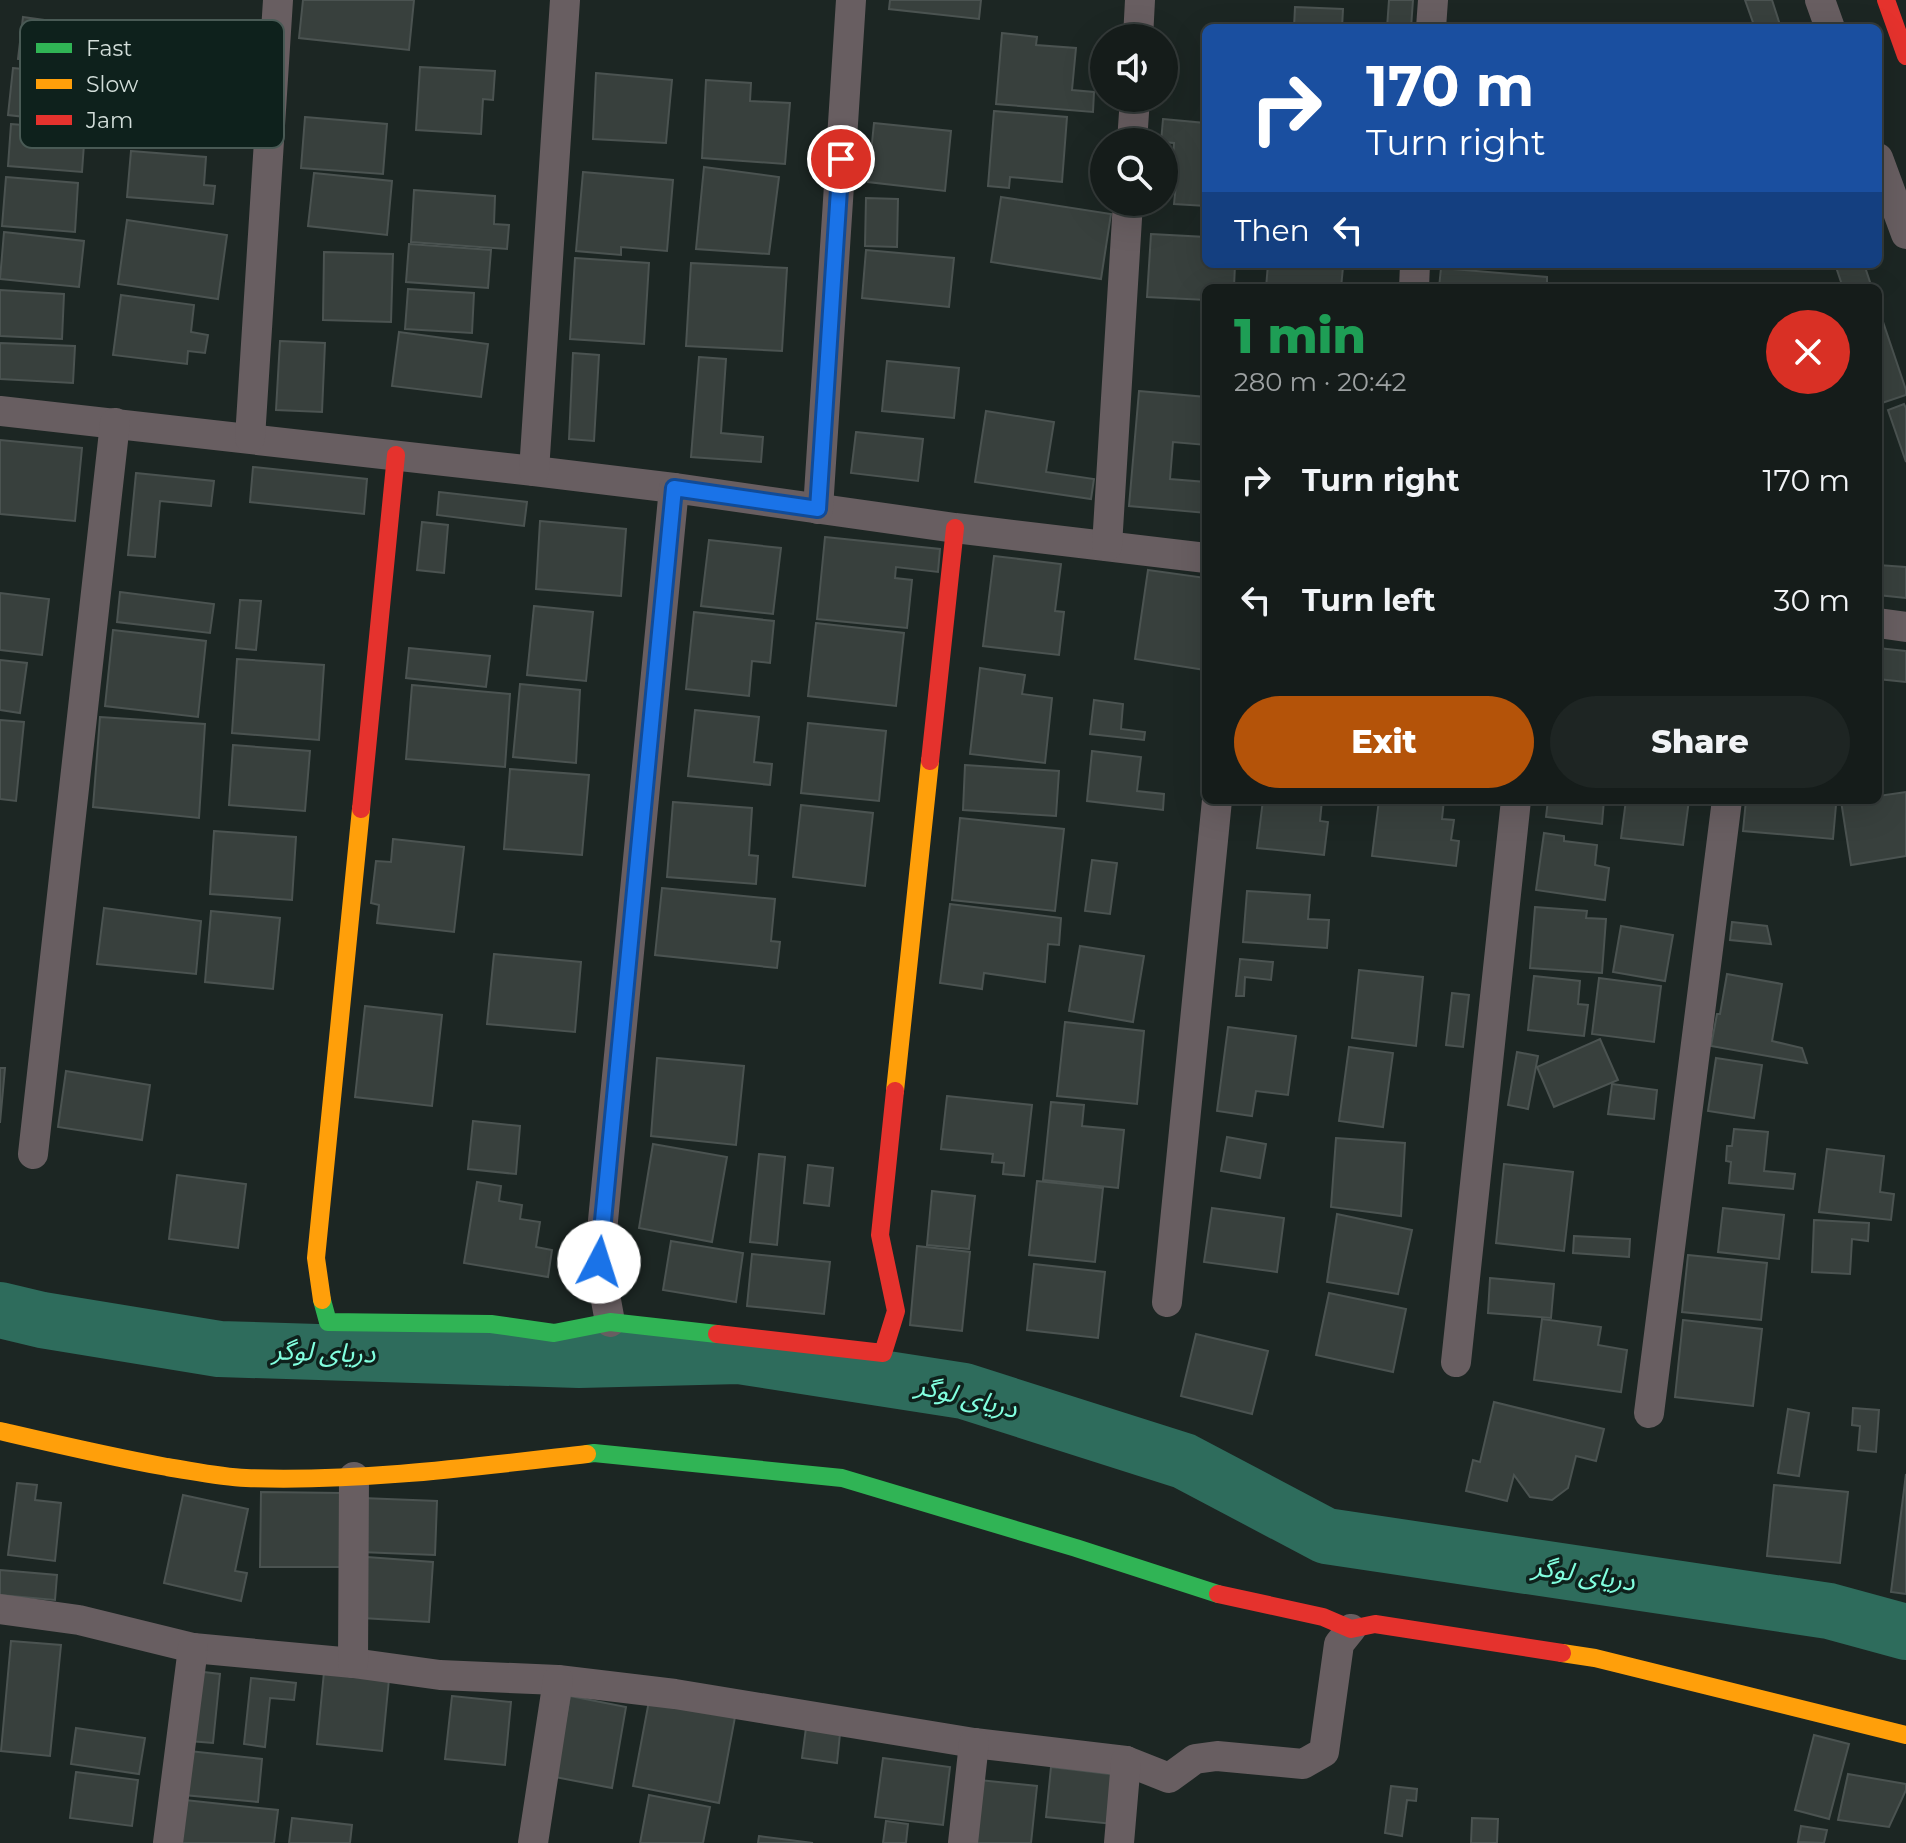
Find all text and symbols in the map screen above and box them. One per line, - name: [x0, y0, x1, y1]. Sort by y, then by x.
- legend: [20, 20, 284, 148]
- map controls: [1090, 24, 1178, 216]
- button: sound: [1090, 24, 1178, 112]
- text: Fast: [86, 35, 132, 62]
- text: 170 m: [1366, 52, 1534, 120]
- icon: right: [1234, 56, 1338, 160]
- text: Slow: [86, 71, 139, 98]
- text: Jam: [85, 107, 133, 134]
- text: Turn right: [1366, 120, 1546, 164]
- pin: [807, 125, 875, 193]
- button: search: [1090, 128, 1178, 216]
- icon: arrive: [819, 137, 863, 181]
- icon: left: [1326, 208, 1370, 252]
- text: Then: [1234, 212, 1310, 249]
- text: 1 min: [1234, 307, 1366, 365]
- button: close: [1766, 310, 1850, 394]
- text: 280 m · 20:42: [1234, 366, 1406, 398]
- icon: right: [1234, 458, 1278, 502]
- text: Turn right: [1302, 462, 1459, 499]
- text: 170 m: [1763, 462, 1850, 499]
- icon: left: [1234, 578, 1278, 622]
- text: Turn left: [1302, 582, 1435, 619]
- text: 30 m: [1774, 582, 1850, 619]
- button: Exit: [1234, 696, 1534, 788]
- button: Share: [1550, 696, 1850, 788]
- position arrow: [557, 1220, 641, 1304]
- water label: دریای لوگر: [270, 1334, 377, 1370]
- water label: دریای لوگر: [911, 1369, 1021, 1425]
- water label: دریای لوگر: [1529, 1550, 1638, 1598]

